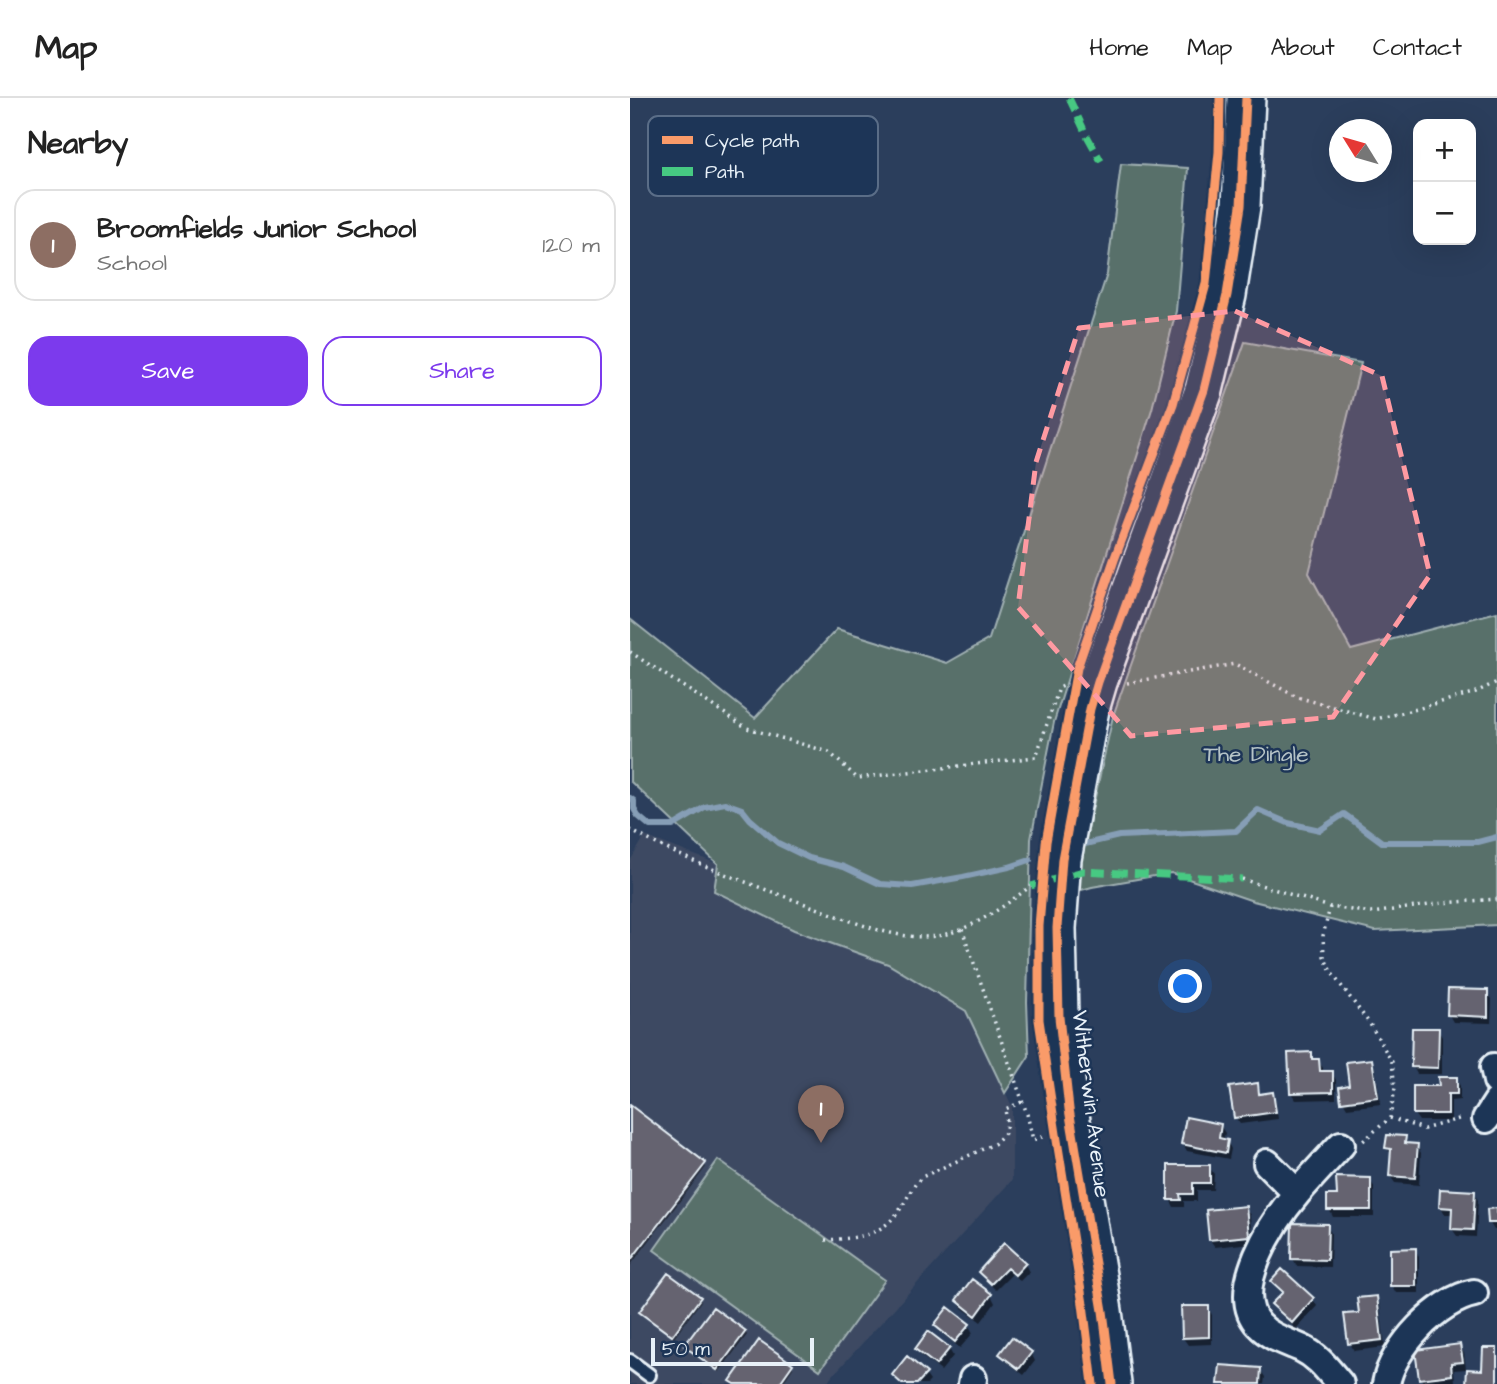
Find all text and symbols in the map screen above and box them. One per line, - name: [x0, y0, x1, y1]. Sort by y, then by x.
- text: Map: [35, 25, 97, 71]
- text: Home: [1089, 31, 1149, 65]
- text: Map: [1187, 31, 1232, 65]
- text: About: [1270, 31, 1335, 65]
- text: Contact: [1373, 31, 1462, 65]
- legend: [648, 116, 878, 196]
- north arrow: [1329, 119, 1392, 182]
- map controls: [1413, 119, 1476, 245]
- button: +: [1413, 119, 1476, 182]
- text: Nearby: [28, 123, 128, 165]
- text: Cycle path: [705, 128, 800, 156]
- text: Path: [705, 159, 744, 186]
- button: −: [1413, 182, 1476, 245]
- text: Broomfields Junior School: [97, 211, 416, 247]
- text: 1: [52, 229, 54, 261]
- text: 120 m: [542, 229, 600, 261]
- text: School: [97, 247, 167, 279]
- button: Save: [28, 336, 308, 406]
- button: Share: [322, 336, 602, 406]
- park label: The Dingle: [1203, 738, 1309, 771]
- your location: [1168, 969, 1202, 1003]
- street label: Witherwin Avenue: [1064, 1009, 1118, 1199]
- pin: 1: [798, 1085, 844, 1143]
- scale bar: [651, 1335, 814, 1367]
- text: 50 m: [662, 1336, 710, 1363]

